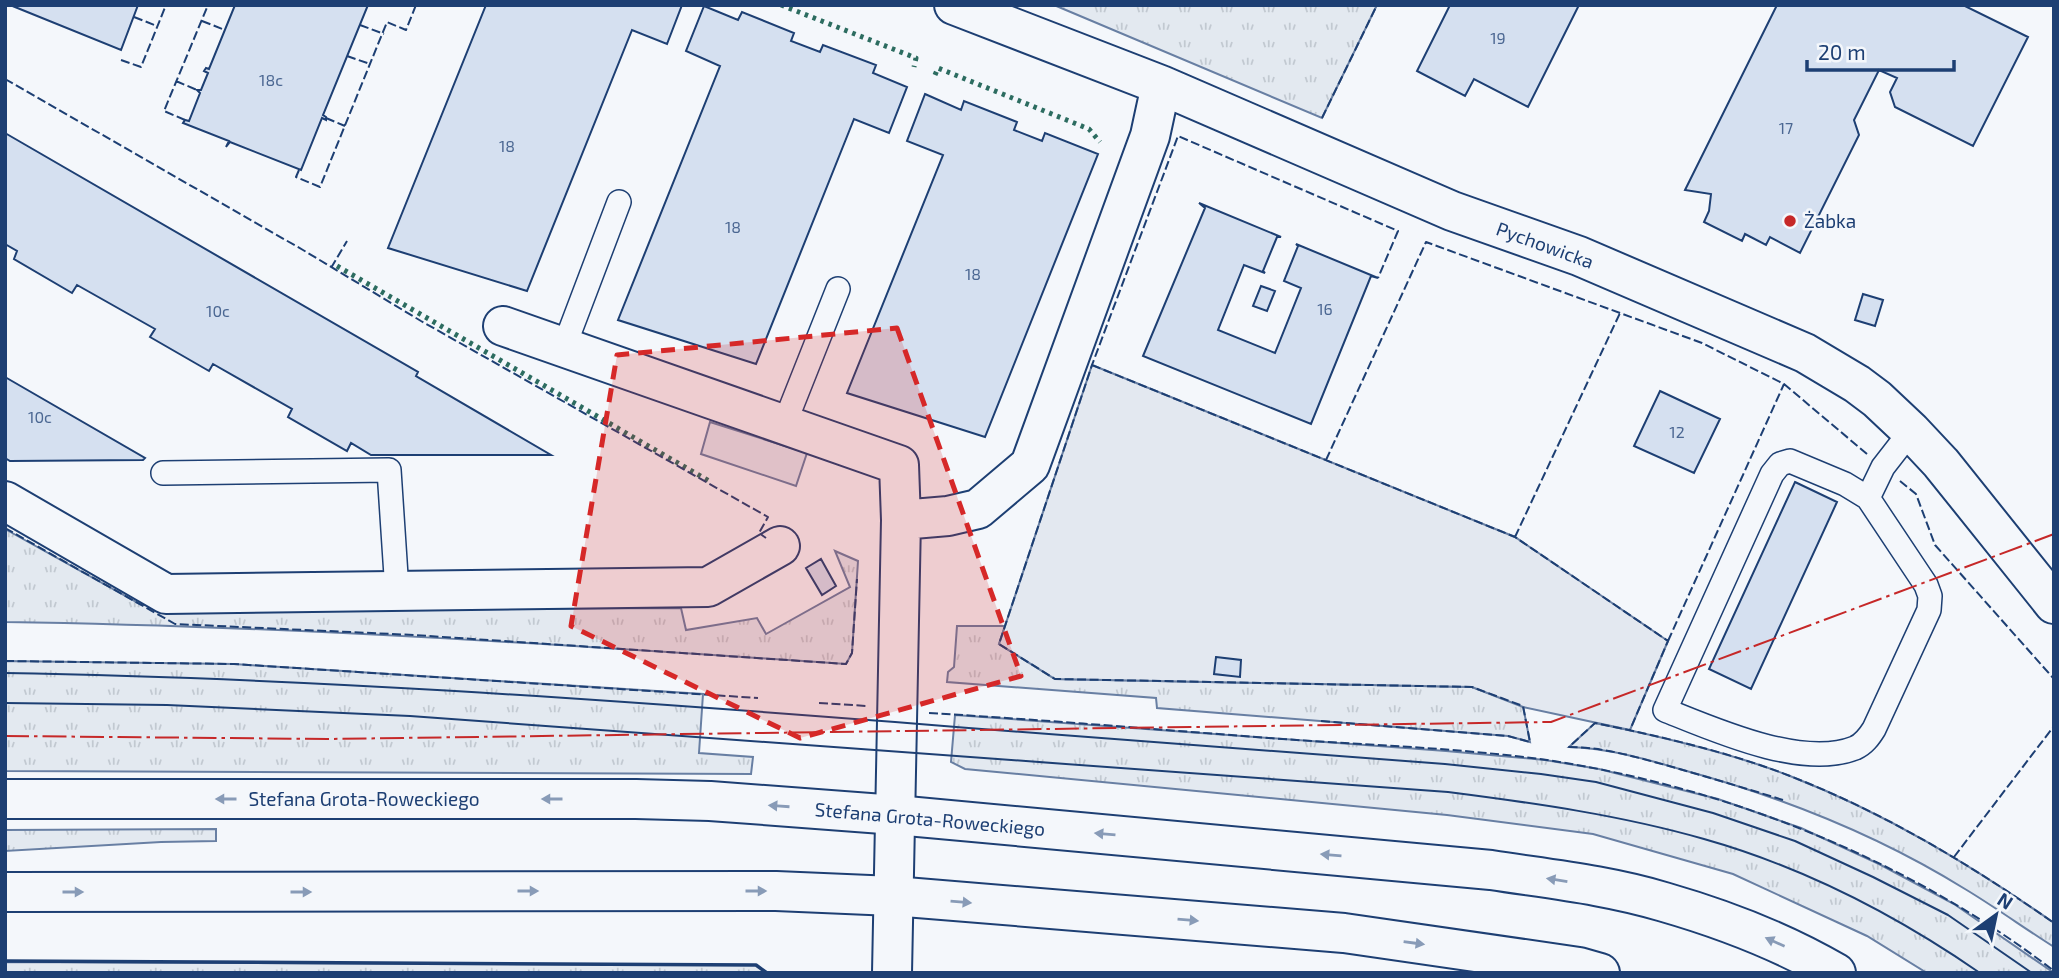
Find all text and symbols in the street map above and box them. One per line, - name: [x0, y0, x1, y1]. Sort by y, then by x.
- house number: 19: [1490, 28, 1506, 47]
- scale bar: [1807, 28, 1954, 72]
- text: 20 m: [1818, 39, 1866, 64]
- house number: 18c: [259, 70, 283, 89]
- house number: 17: [1779, 118, 1793, 137]
- house number: 18: [499, 136, 515, 155]
- place label: Żabka: [1804, 209, 1856, 232]
- marker: Żabka: [1782, 213, 1798, 229]
- street label: Pychowicka: [1493, 216, 1597, 273]
- house number: 18: [725, 217, 741, 236]
- house number: 18: [965, 264, 981, 283]
- house number: 16: [1317, 299, 1333, 318]
- house number: 10c: [206, 301, 230, 320]
- house number: 10c: [28, 407, 52, 426]
- house number: 12: [1669, 422, 1685, 441]
- street label: Stefana Grota-Roweckiego: [248, 787, 480, 810]
- one-way arrow: [215, 793, 237, 805]
- one-way arrow: [540, 793, 562, 805]
- street label: Stefana Grota-Roweckiego: [814, 797, 1046, 840]
- one-way arrow: [768, 800, 790, 811]
- one-way arrow: [1094, 828, 1116, 839]
- one-way arrow: [1320, 849, 1342, 860]
- one-way arrow: [1546, 874, 1568, 885]
- north arrow: [1961, 880, 2031, 950]
- one-way arrow: [518, 885, 540, 897]
- one-way arrow: [745, 885, 767, 897]
- one-way arrow: [63, 886, 85, 898]
- one-way arrow: [290, 886, 312, 898]
- text: N: [1994, 887, 2018, 914]
- one-way arrow: [950, 897, 972, 908]
- one-way arrow: [1177, 915, 1199, 926]
- one-way arrow: [1765, 936, 1786, 947]
- one-way arrow: [1403, 938, 1425, 949]

